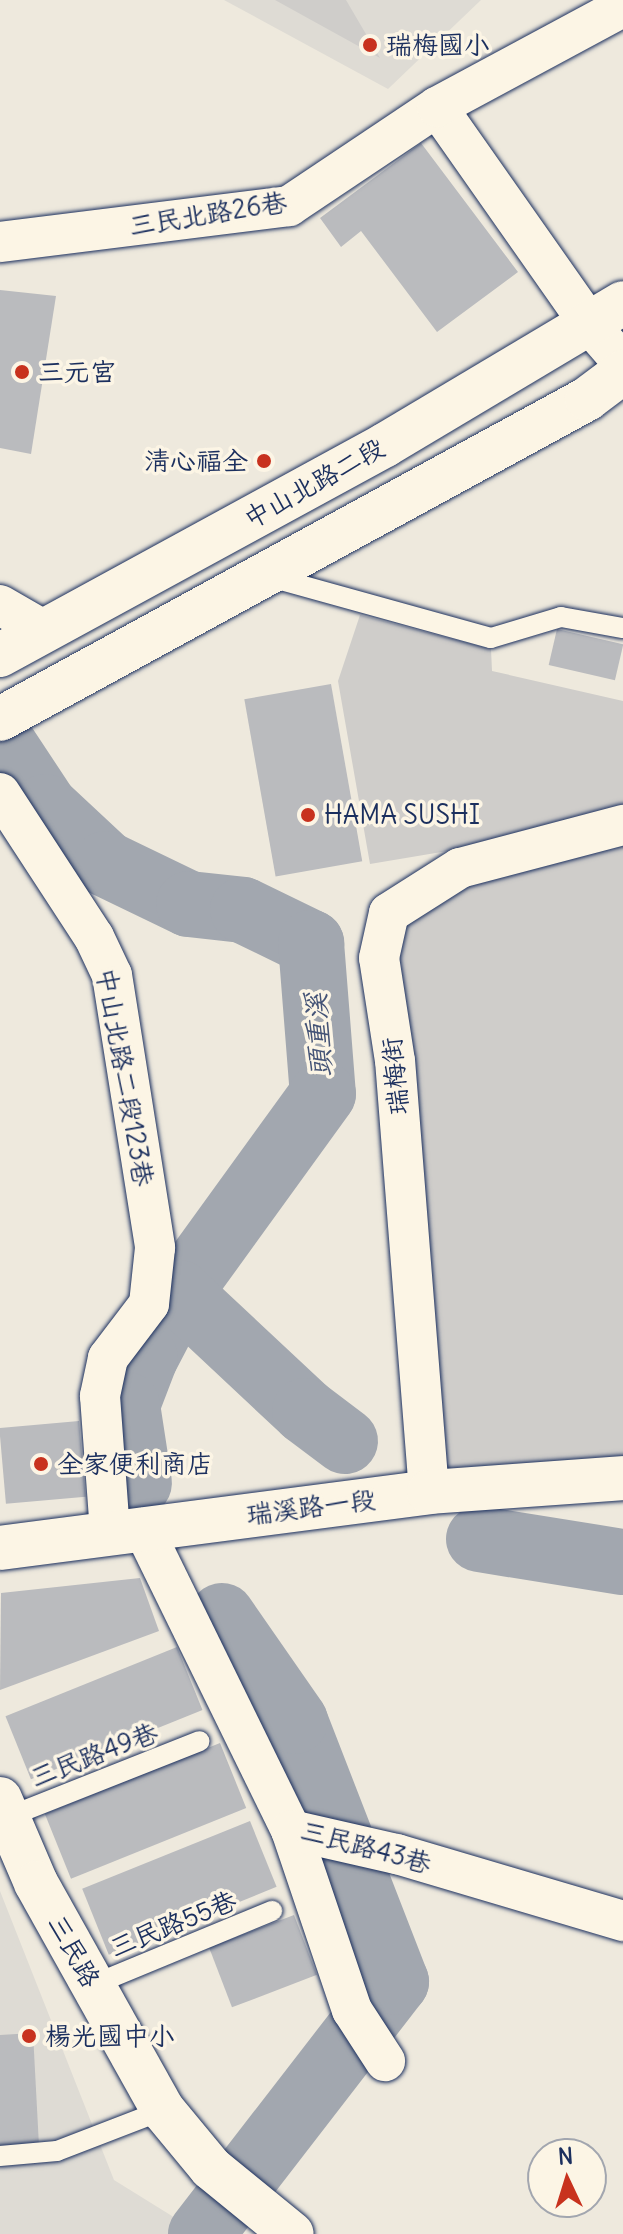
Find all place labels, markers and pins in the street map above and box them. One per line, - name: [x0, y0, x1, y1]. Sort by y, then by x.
- place label: 瑞梅國小: [386, 29, 490, 61]
- marker: 瑞梅國小: [361, 36, 379, 54]
- place label: 三元宮: [38, 356, 116, 388]
- marker: 三元宮: [13, 363, 31, 381]
- place label: 清心福全: [144, 445, 248, 477]
- marker: 清心福全: [255, 452, 273, 470]
- place label: HAMA SUSHI: [324, 799, 480, 831]
- marker: HAMA SUSHI: [299, 806, 317, 824]
- place label: 全家便利商店: [57, 1448, 213, 1480]
- marker: 全家便利商店: [32, 1455, 50, 1473]
- place label: 楊光國中小: [45, 2020, 175, 2052]
- marker: 楊光國中小: [20, 2027, 38, 2045]

